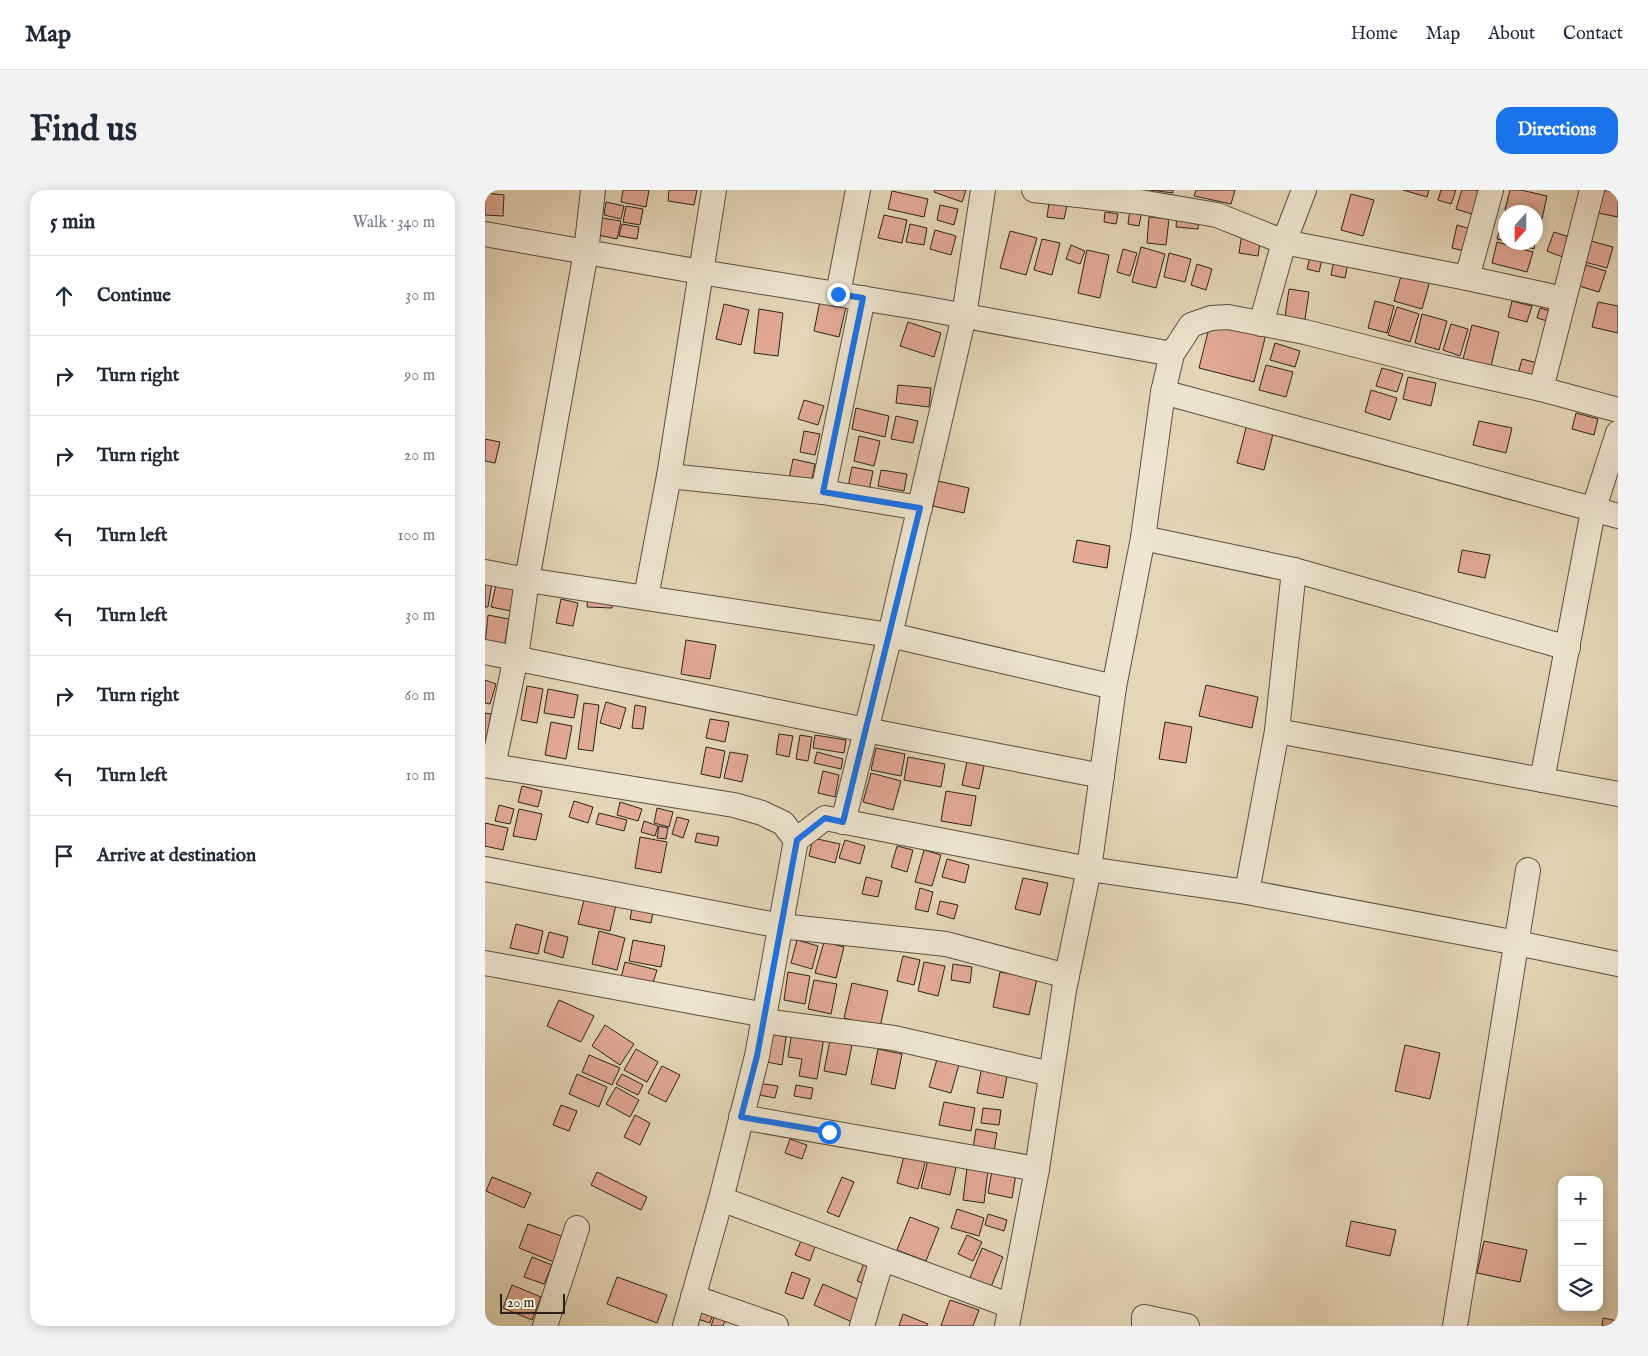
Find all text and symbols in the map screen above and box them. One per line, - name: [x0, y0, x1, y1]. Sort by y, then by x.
- text: Map: [25, 19, 71, 50]
- text: Home: [1351, 23, 1398, 46]
- text: Map: [1426, 23, 1460, 46]
- text: About: [1488, 23, 1535, 46]
- text: Contact: [1563, 23, 1623, 46]
- button: Directions: [1496, 107, 1618, 154]
- text: Find us: [30, 108, 137, 153]
- north arrow: [1498, 205, 1543, 250]
- text: 5 min: [50, 209, 95, 236]
- text: Walk · 340 m: [353, 213, 435, 233]
- icon: ahead: [50, 282, 78, 310]
- route end: [827, 283, 850, 306]
- text: Continue: [97, 284, 171, 308]
- text: 30 m: [405, 286, 435, 306]
- icon: right: [50, 362, 78, 390]
- text: Turn right: [97, 364, 179, 388]
- text: 90 m: [404, 366, 435, 386]
- icon: right: [50, 442, 78, 470]
- text: Turn right: [97, 444, 179, 468]
- text: 20 m: [404, 446, 435, 466]
- icon: left: [50, 522, 78, 550]
- text: Turn left: [97, 524, 168, 548]
- text: 100 m: [398, 526, 435, 546]
- icon: left: [50, 602, 78, 630]
- text: Turn left: [97, 604, 168, 628]
- text: 30 m: [405, 606, 435, 626]
- icon: right: [50, 682, 78, 710]
- text: Turn right: [97, 684, 179, 708]
- text: 60 m: [405, 686, 435, 706]
- icon: left: [50, 762, 78, 790]
- text: Turn left: [97, 764, 168, 788]
- text: 10 m: [405, 766, 435, 786]
- icon: arrive: [50, 842, 78, 870]
- text: Arrive at destination: [97, 844, 256, 868]
- route start: [818, 1121, 841, 1144]
- map controls: [1558, 1176, 1603, 1311]
- button: +: [1558, 1176, 1603, 1221]
- button: −: [1558, 1221, 1603, 1266]
- button: layers: [1558, 1266, 1603, 1311]
- scale bar: [500, 1291, 565, 1314]
- text: 20 m: [507, 1294, 534, 1312]

